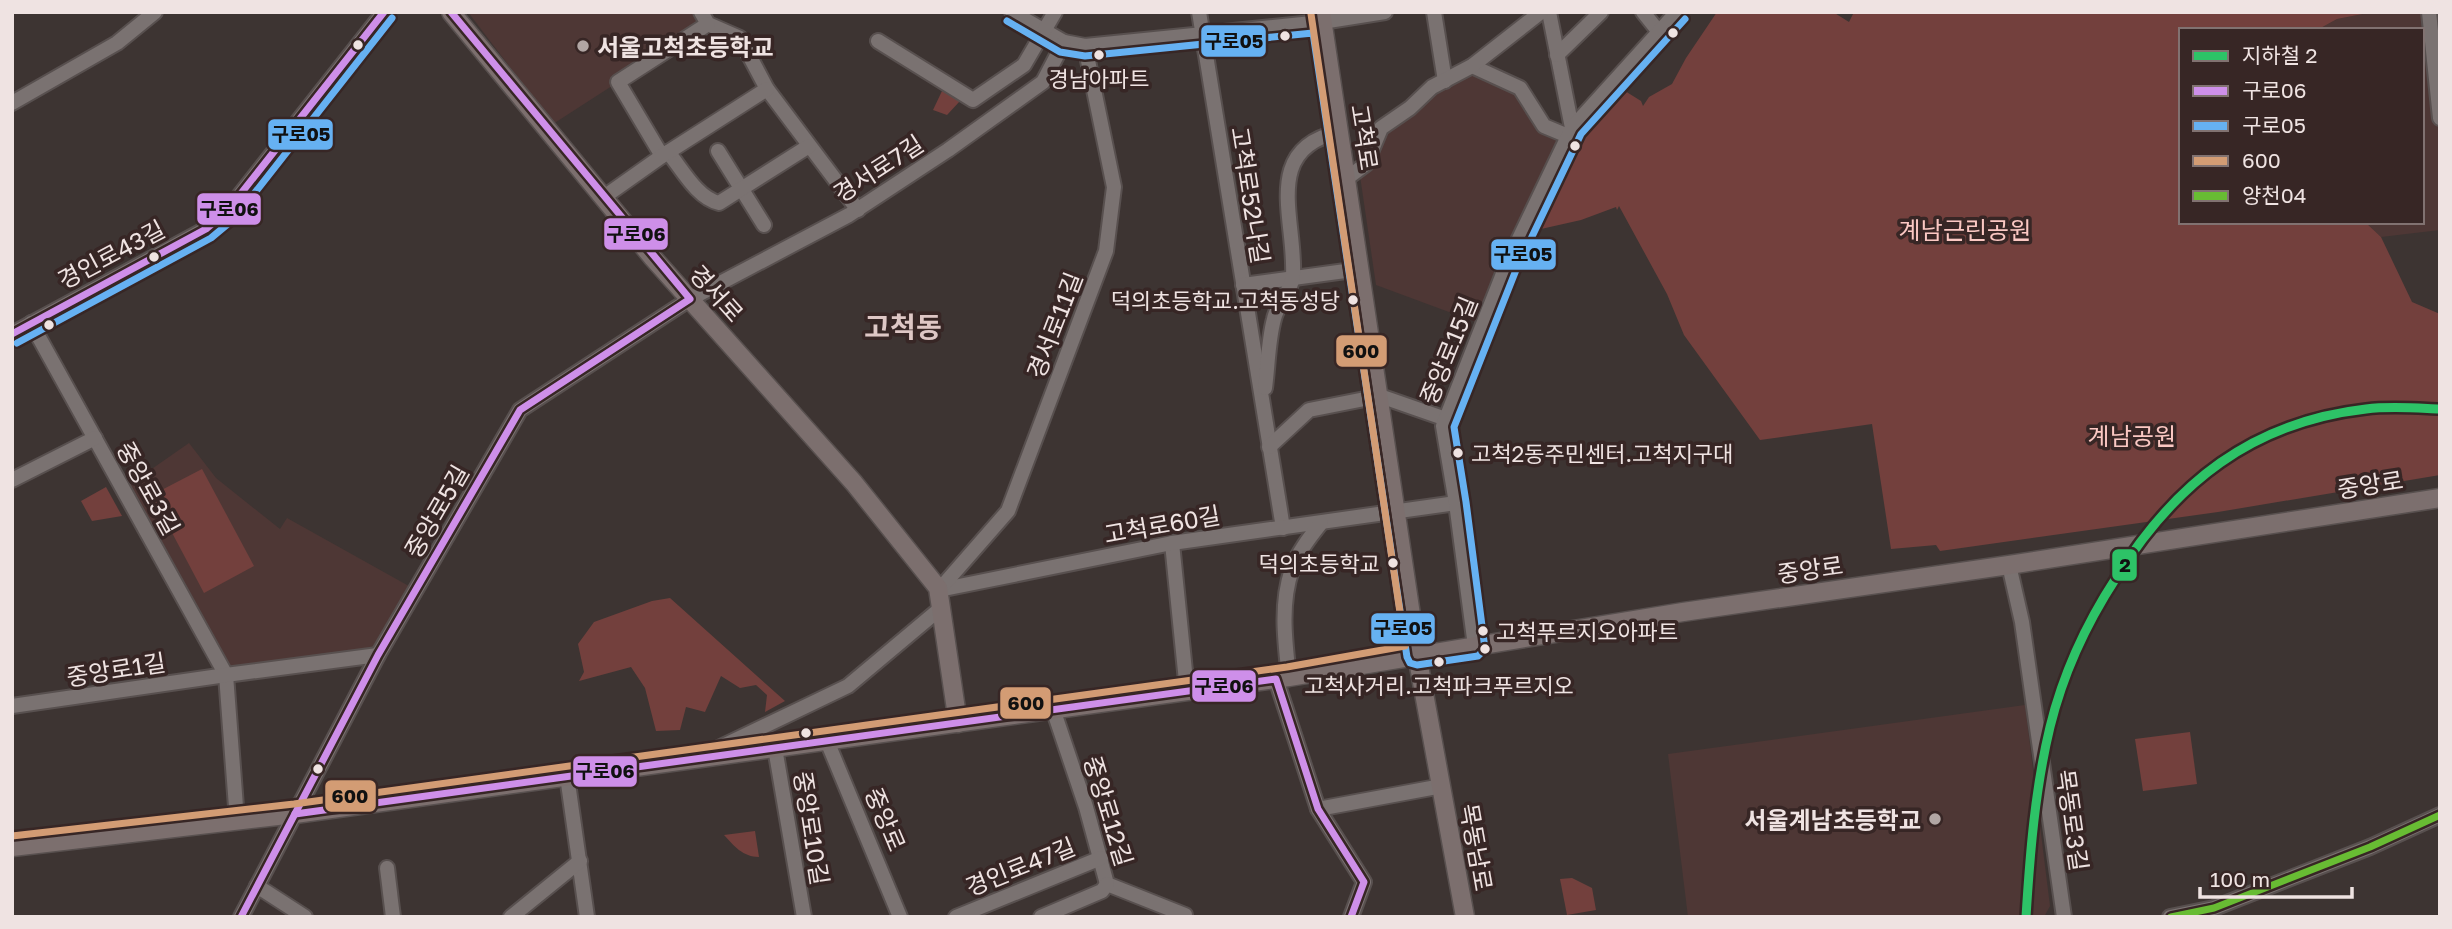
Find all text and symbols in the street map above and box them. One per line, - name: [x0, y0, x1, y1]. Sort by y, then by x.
- line badge: 구로05: [1200, 24, 1267, 58]
- unlabelled marker: [1666, 26, 1680, 40]
- legend: [2179, 28, 2424, 224]
- text: 구로05: [1205, 29, 1263, 52]
- unlabelled marker: [1278, 29, 1292, 43]
- place label: 서울고척초등학교: [597, 32, 774, 61]
- unlabelled marker: [351, 38, 365, 52]
- marker: 서울고척초등학교: [575, 38, 591, 54]
- text: 지하철 2: [2242, 42, 2317, 68]
- marker: 경남아파트: [1092, 48, 1106, 62]
- place label: 경남아파트: [1048, 65, 1150, 92]
- text: 구로06: [2242, 77, 2306, 103]
- street label: 고척로: [1345, 102, 1385, 172]
- text: 구로05: [2242, 112, 2306, 138]
- line badge: 구로05: [267, 118, 334, 151]
- text: 구로05: [272, 122, 330, 145]
- street label: 고척로52나길: [1226, 124, 1276, 266]
- street label: 경서로7길: [828, 128, 928, 208]
- unlabelled marker: [1568, 139, 1582, 153]
- text: 600: [2242, 147, 2281, 173]
- text: 양천04: [2242, 182, 2306, 208]
- line badge: 구로06: [196, 192, 262, 226]
- text: 구로06: [199, 197, 259, 220]
- street label: 경인로43길: [53, 214, 169, 294]
- park label: 계남근린공원: [1899, 215, 2031, 244]
- line badge: 구로06: [603, 217, 669, 251]
- text: 구로06: [606, 222, 666, 245]
- line badge: 구로05: [1490, 238, 1557, 271]
- text: 구로05: [1494, 242, 1552, 265]
- unlabelled marker: [147, 250, 161, 264]
- street label: 경서로: [684, 259, 750, 327]
- street label: 경서로11길: [1020, 268, 1088, 382]
- place label: 덕의초등학교.고척동성당: [1111, 287, 1340, 314]
- street label: 중앙로15길: [1413, 292, 1483, 408]
- marker: 덕의초등학교.고척동성당: [1346, 293, 1360, 307]
- district label: 고척동: [864, 310, 942, 343]
- unlabelled marker: [42, 318, 56, 332]
- line badge: 600: [1335, 334, 1388, 368]
- text: 600: [1343, 339, 1379, 362]
- park label: 계남공원: [2088, 421, 2176, 450]
- street label: 중앙로3길: [112, 436, 186, 540]
- place label: 고척2동주민센터.고척지구대: [1471, 440, 1733, 467]
- marker: 고척2동주민센터.고척지구대: [1451, 446, 1465, 460]
- street label: 중앙로5길: [398, 459, 474, 563]
- street label: 중앙로: [2335, 464, 2405, 504]
- street label: 고척로60길: [1102, 499, 1222, 549]
- line badge: 2: [2111, 548, 2138, 582]
- place label: 덕의초등학교: [1259, 550, 1380, 577]
- street label: 중앙로: [1775, 550, 1845, 588]
- text: 2: [2119, 553, 2131, 576]
- marker: 덕의초등학교: [1386, 556, 1400, 570]
- line badge: 구로05: [1370, 612, 1436, 645]
- text: 구로05: [1374, 616, 1432, 639]
- place label: 고척푸르지오아파트: [1496, 618, 1678, 645]
- marker: 고척푸르지오아파트: [1476, 624, 1490, 638]
- unlabelled marker: [1478, 642, 1492, 656]
- street label: 중앙로1길: [64, 647, 168, 691]
- marker: 고척사거리.고척파크푸르지오: [1432, 655, 1446, 669]
- line badge: 구로06: [1191, 669, 1257, 703]
- place label: 고척사거리.고척파크푸르지오: [1304, 672, 1574, 699]
- text: 구로06: [1194, 674, 1254, 697]
- line badge: 600: [999, 686, 1052, 720]
- text: 600: [1008, 691, 1044, 714]
- unlabelled marker: [799, 726, 813, 740]
- street label: 중앙로12길: [1078, 752, 1140, 870]
- line badge: 구로06: [572, 755, 638, 788]
- text: 구로06: [575, 759, 635, 782]
- unlabelled marker: [311, 762, 325, 776]
- street label: 목동로3길: [2052, 767, 2094, 873]
- street label: 중앙로10길: [789, 769, 835, 887]
- line badge: 600: [324, 779, 377, 813]
- street label: 중앙로: [860, 783, 912, 855]
- text: 600: [332, 784, 368, 807]
- street label: 목동남로: [1455, 801, 1499, 893]
- place label: 서울계남초등학교: [1744, 805, 1921, 834]
- marker: 서울계남초등학교: [1927, 811, 1943, 827]
- street label: 경인로47길: [961, 831, 1079, 901]
- scale bar: [2200, 856, 2352, 900]
- text: 100 m: [2210, 866, 2270, 892]

